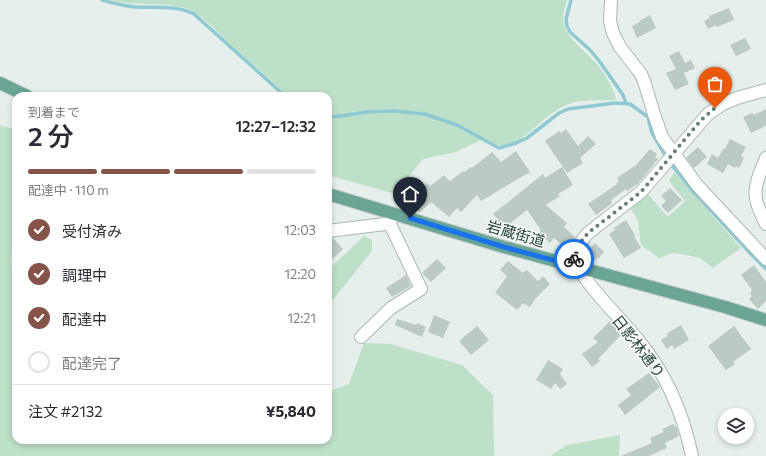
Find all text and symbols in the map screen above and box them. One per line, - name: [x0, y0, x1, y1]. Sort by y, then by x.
- pin: [698, 67, 732, 108]
- icon: bag: [704, 73, 726, 95]
- text: 到着まで: [28, 104, 80, 120]
- text: 12:27–12:32: [235, 117, 316, 135]
- text: 2 分: [28, 120, 74, 151]
- pin: [393, 177, 427, 218]
- text: 配達中 · 110 m: [28, 182, 108, 198]
- icon: home: [399, 183, 421, 205]
- street label: 岩蔵街道: [485, 216, 547, 250]
- icon: check: [28, 219, 50, 241]
- text: 受付済み: [62, 222, 122, 240]
- text: 12:03: [284, 222, 316, 238]
- courier: [554, 239, 594, 279]
- icon: bike: [563, 248, 585, 270]
- icon: check: [28, 263, 50, 285]
- text: 調理中: [62, 266, 107, 284]
- text: 12:20: [285, 266, 316, 282]
- icon: check: [28, 307, 50, 329]
- text: 配達中: [62, 310, 107, 328]
- text: 12:21: [287, 310, 316, 326]
- street label: 日影林通り: [609, 311, 669, 381]
- text: 配達完了: [62, 354, 122, 372]
- text: 注文 #2132: [28, 402, 103, 420]
- text: ¥5,840: [266, 402, 316, 420]
- map controls: [718, 408, 754, 444]
- button: layers: [718, 408, 754, 444]

